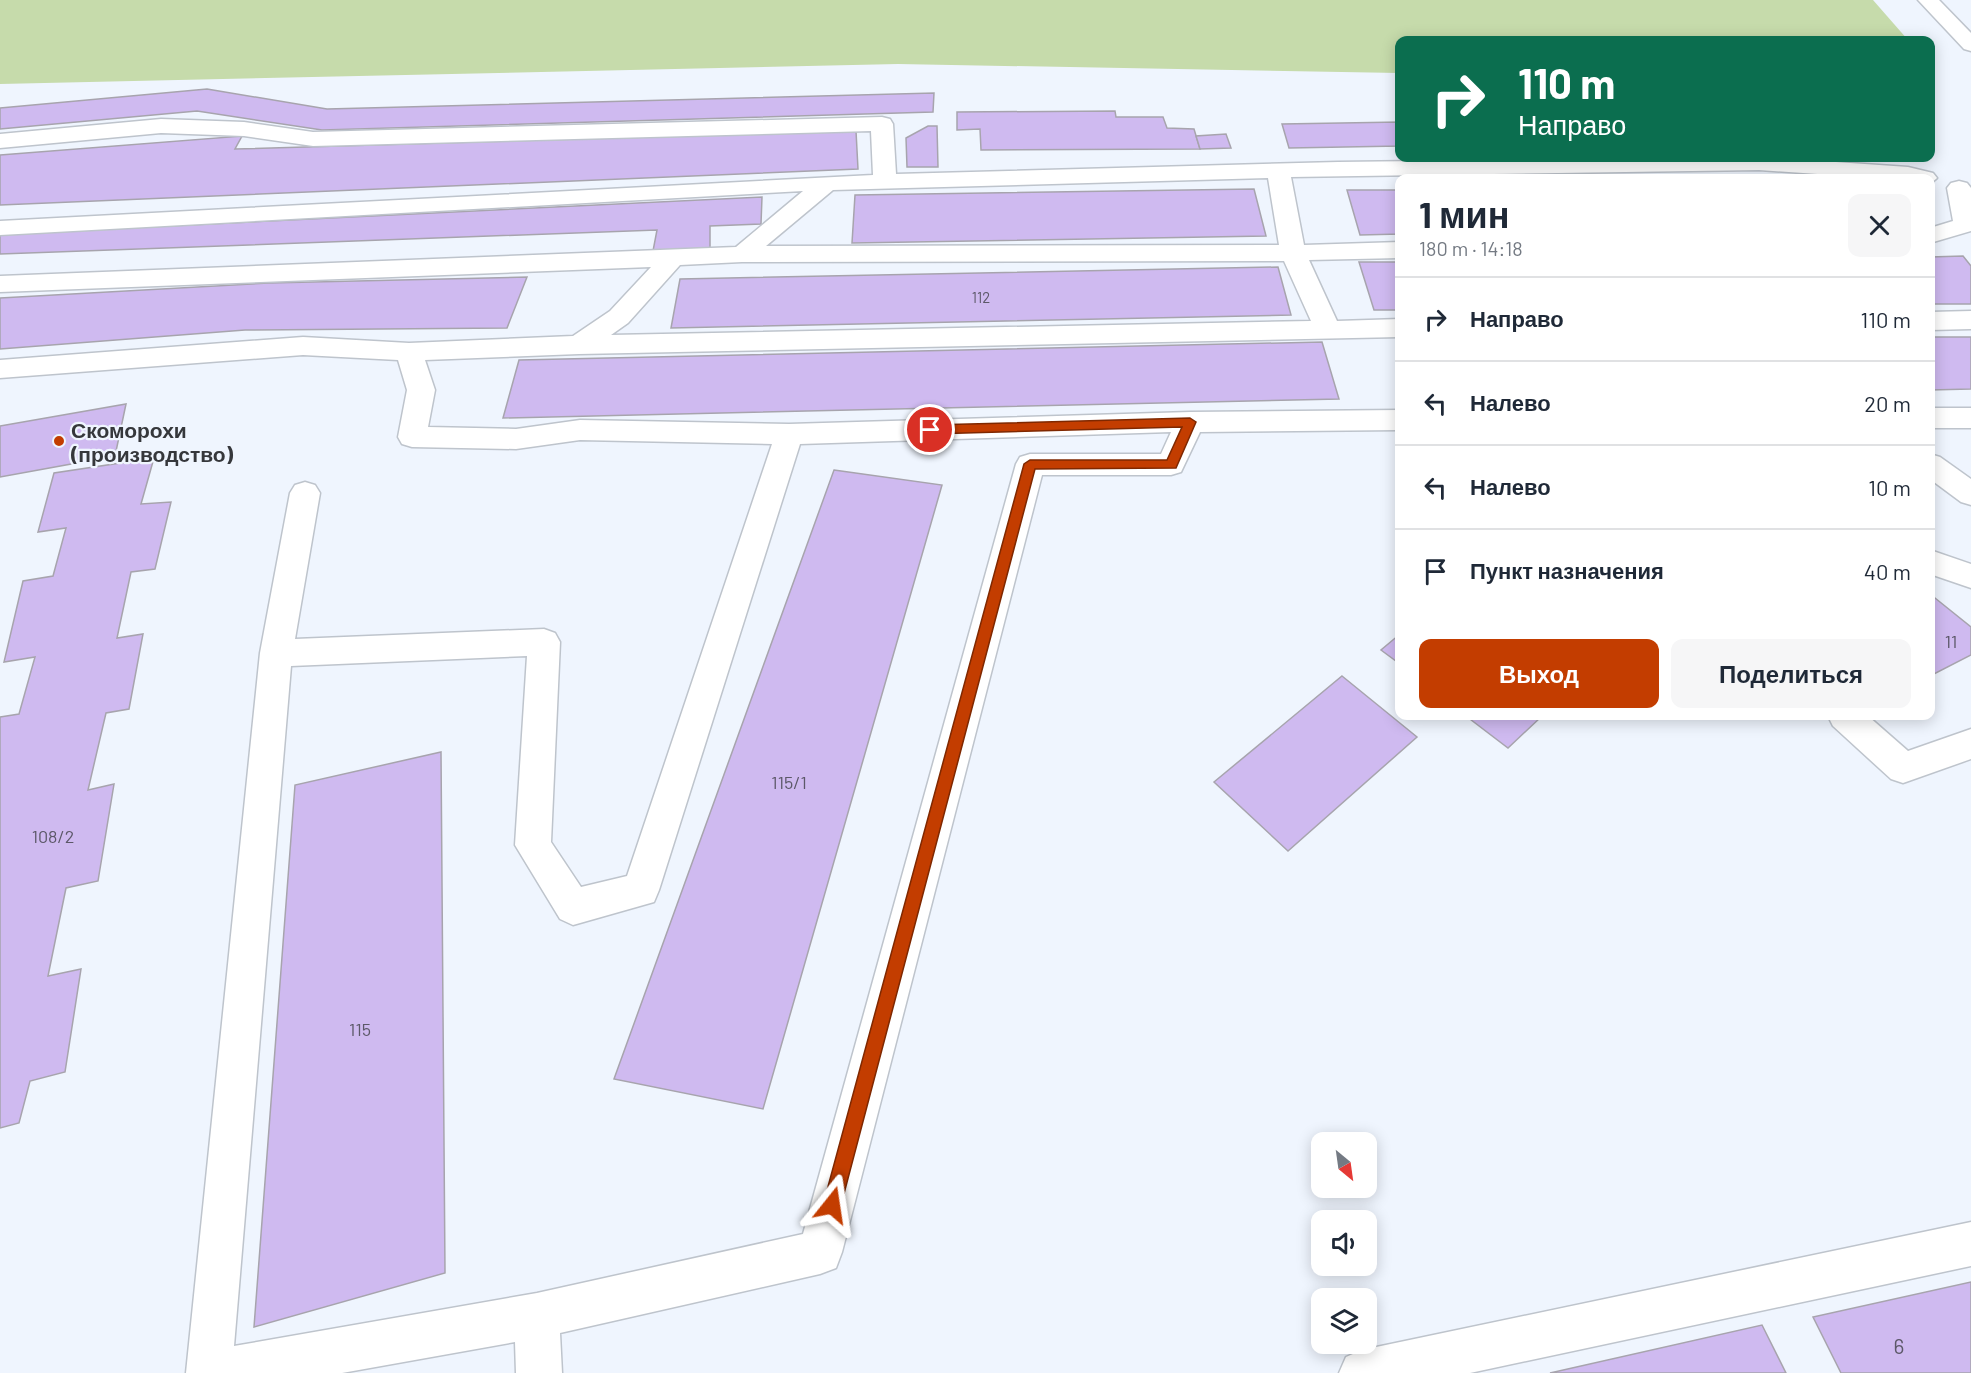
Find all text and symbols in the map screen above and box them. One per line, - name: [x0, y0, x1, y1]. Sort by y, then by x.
- text: 110 m: [1518, 57, 1615, 107]
- icon: right: [1419, 60, 1497, 138]
- text: Направо: [1518, 108, 1626, 140]
- text: 1 мин: [1419, 192, 1509, 235]
- button: close: [1848, 194, 1911, 257]
- text: 180 m · 14:18: [1419, 236, 1523, 260]
- house number: 112: [972, 288, 990, 306]
- icon: right: [1419, 303, 1452, 336]
- text: Направо: [1470, 305, 1564, 331]
- text: 110 m: [1861, 306, 1911, 332]
- icon: left: [1419, 387, 1452, 420]
- text: Налево: [1470, 389, 1551, 415]
- text: 20 m: [1864, 390, 1911, 416]
- pin: [904, 404, 955, 455]
- icon: arrive: [913, 413, 946, 446]
- place label: Скоморохи (производство): [70, 417, 234, 466]
- marker: Скоморохи (производство): [52, 434, 66, 448]
- icon: left: [1419, 471, 1452, 504]
- text: Налево: [1470, 473, 1551, 499]
- text: 10 m: [1868, 474, 1911, 500]
- icon: arrive: [1419, 555, 1452, 588]
- text: Пункт назначения: [1470, 557, 1664, 583]
- text: 40 m: [1864, 558, 1911, 584]
- house number: 11: [1945, 630, 1957, 652]
- button: Выход: [1419, 639, 1659, 708]
- button: Поделиться: [1671, 639, 1911, 708]
- house number: 115/1: [771, 771, 807, 793]
- house number: 108/2: [32, 825, 74, 847]
- house number: 115: [349, 1018, 371, 1040]
- north arrow: [1311, 1132, 1377, 1198]
- map controls: [1311, 1132, 1377, 1354]
- position arrow: [800, 1173, 864, 1237]
- button: sound: [1311, 1210, 1377, 1276]
- button: layers: [1311, 1288, 1377, 1354]
- house number: 6: [1894, 1333, 1904, 1358]

